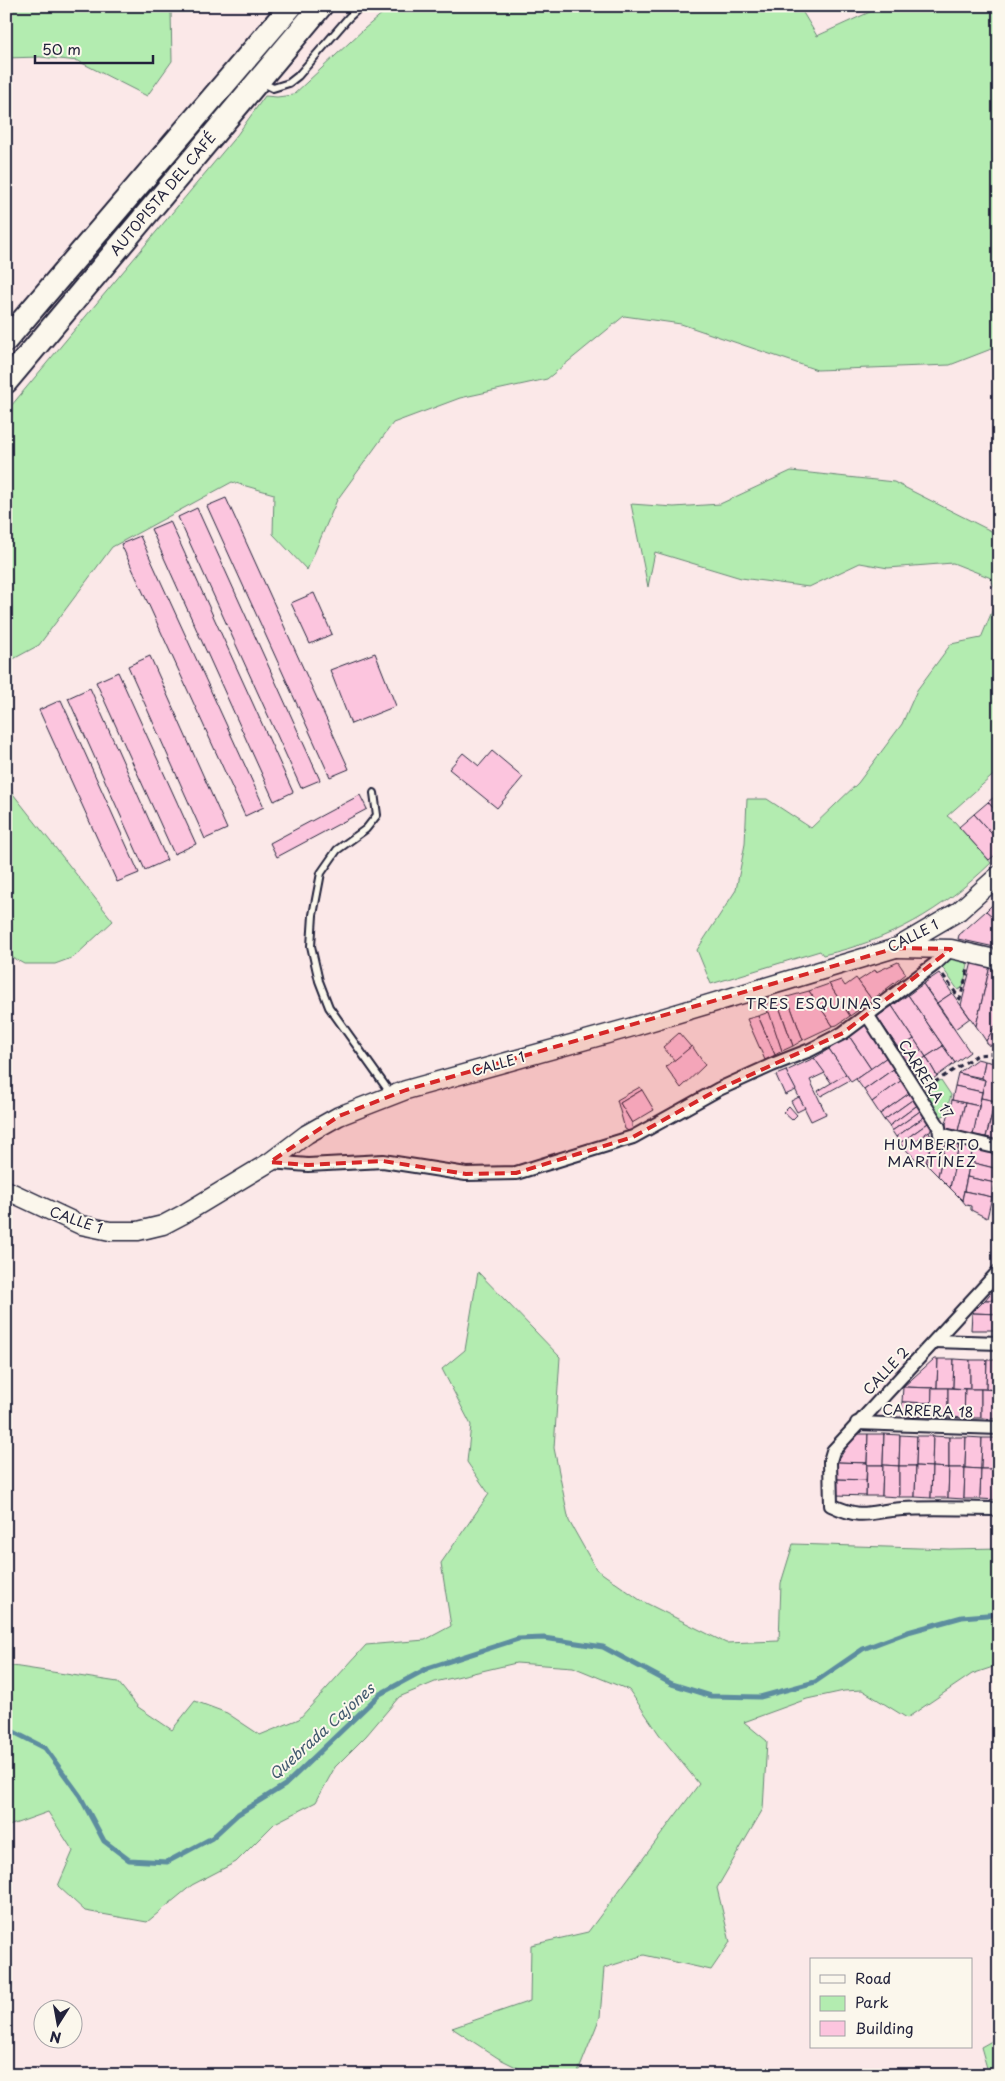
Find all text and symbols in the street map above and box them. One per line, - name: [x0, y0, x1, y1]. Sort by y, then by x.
- scale bar: [35, 32, 152, 64]
- text: 50 m: [42, 37, 81, 60]
- street label: AUTOPISTA DEL CAFÉ: [105, 127, 221, 260]
- street label: CALLE 1: [884, 914, 942, 957]
- district label: TRES ESQUINAS: [746, 991, 882, 1014]
- street label: CARRERA 17: [894, 1035, 959, 1123]
- street label: CALLE 1: [469, 1046, 527, 1081]
- district label: HUMBERTO MARTÍNEZ: [884, 1132, 980, 1172]
- street label: CALLE 1: [47, 1201, 105, 1238]
- street label: CALLE 2: [858, 1342, 914, 1399]
- street label: CARRERA 18: [882, 1398, 974, 1423]
- water label: Quebrada Cajones: [263, 1676, 380, 1785]
- legend: [810, 1958, 972, 2048]
- text: Road: [855, 1966, 891, 1989]
- text: Park: [855, 1990, 889, 2013]
- north arrow: [32, 1998, 82, 2048]
- text: Building: [855, 2016, 914, 2039]
- text: N: [48, 2026, 63, 2049]

